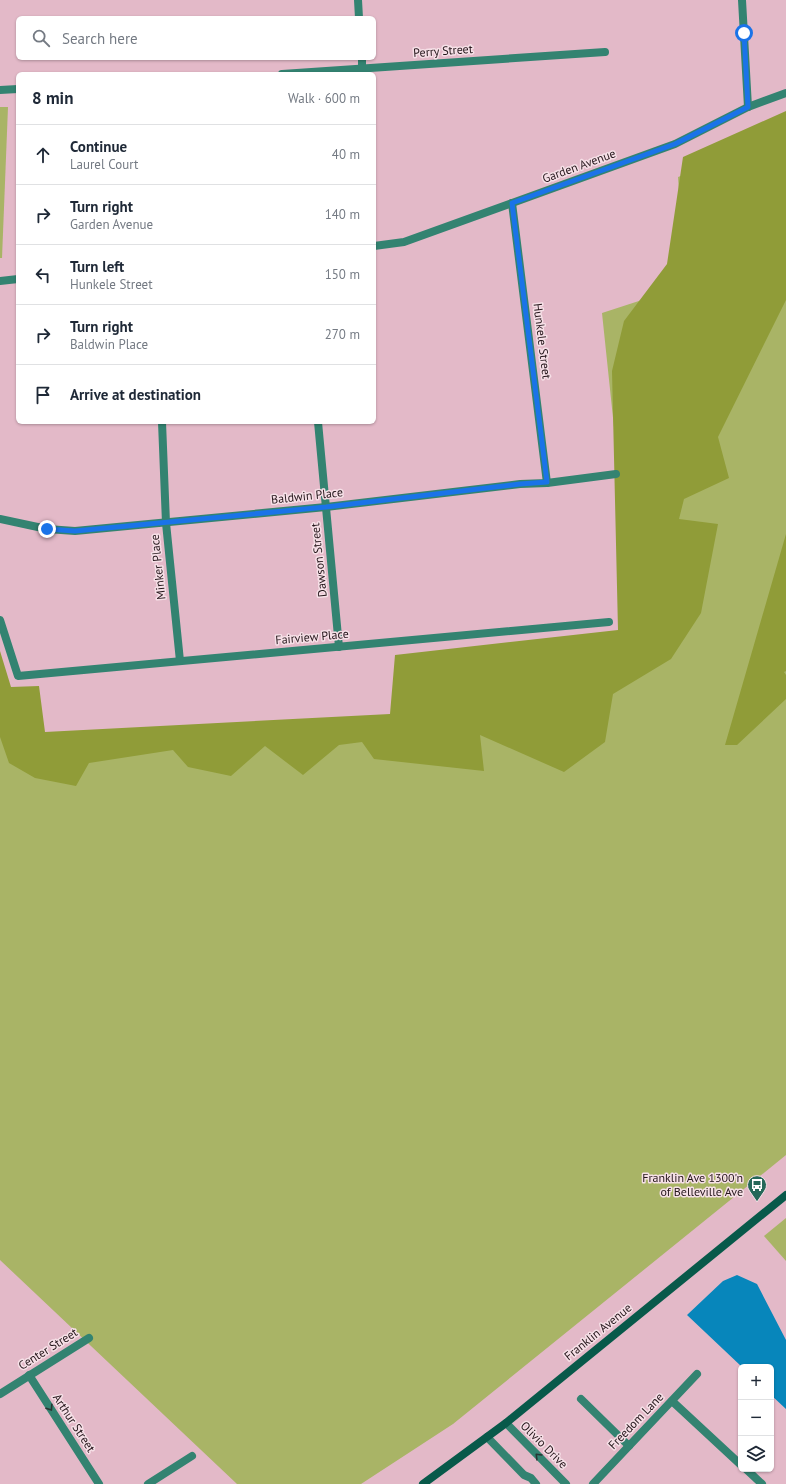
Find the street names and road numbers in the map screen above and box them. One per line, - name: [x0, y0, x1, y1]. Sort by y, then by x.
- street label: Perry Street: [413, 41, 473, 60]
- street label: Garden Avenue: [540, 145, 617, 186]
- street label: Hunkele Street: [530, 302, 555, 380]
- street label: Baldwin Place: [270, 484, 344, 507]
- street label: Dawson Street: [307, 522, 330, 598]
- street label: Minker Place: [147, 534, 168, 600]
- street label: Fairview Place: [275, 626, 349, 647]
- street label: Franklin Avenue: [561, 1300, 634, 1363]
- street label: Center Street: [15, 1324, 80, 1373]
- street label: Freedom Lane: [605, 1389, 666, 1452]
- street label: Arthur Street: [50, 1391, 99, 1455]
- street label: Olivio Drive: [518, 1418, 571, 1471]

